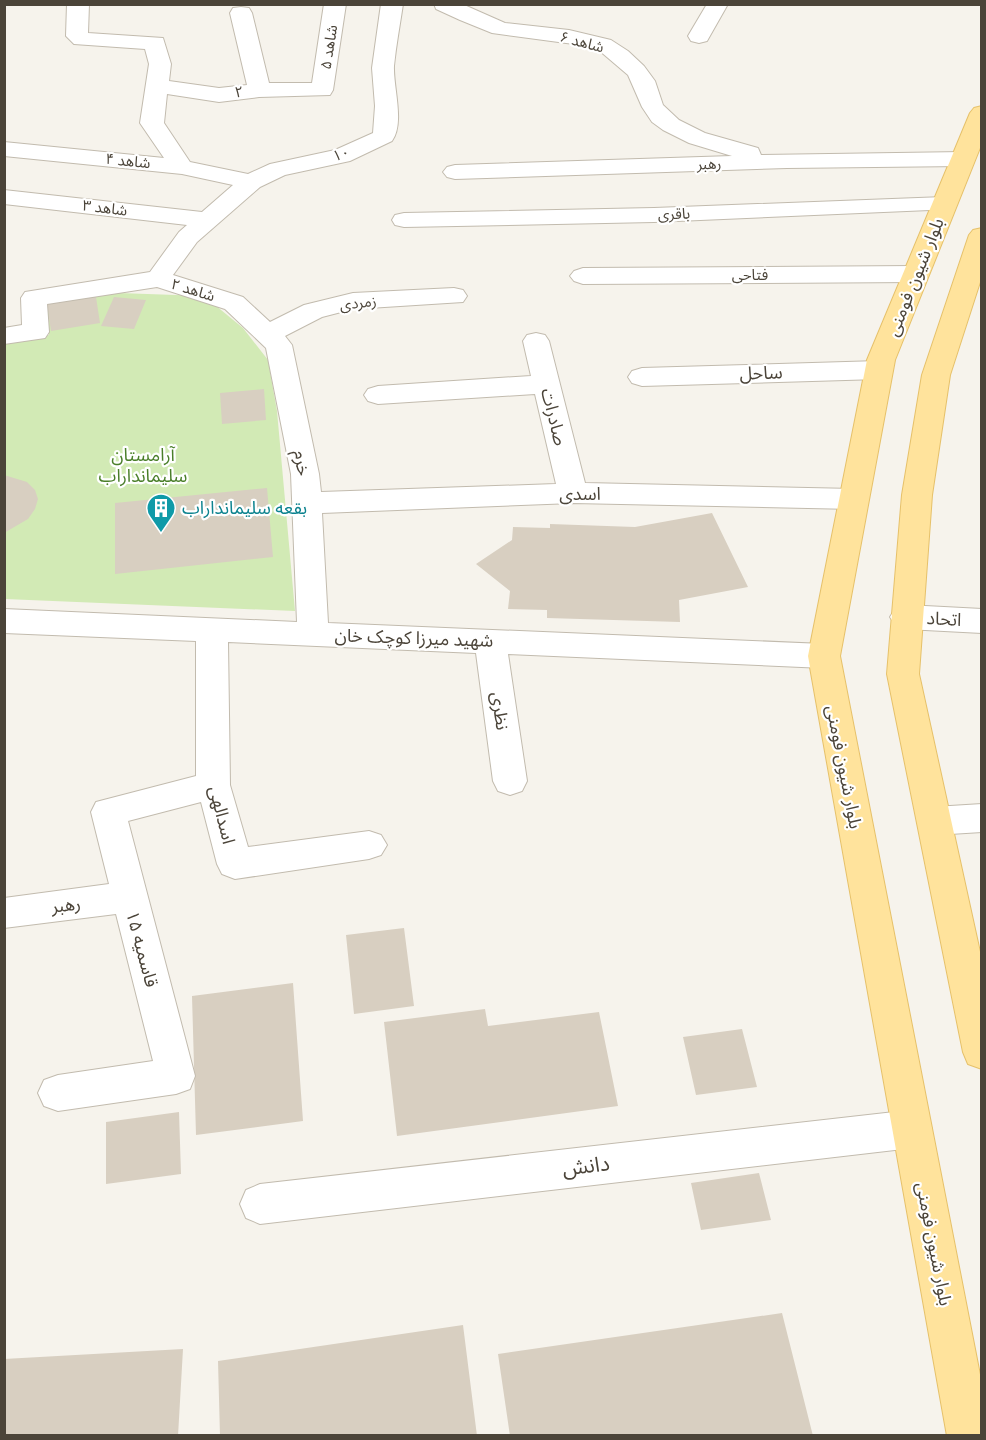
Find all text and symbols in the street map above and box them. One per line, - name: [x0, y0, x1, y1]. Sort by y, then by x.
- street label: شاهد ۵: [317, 23, 340, 70]
- street label: شاهد ۶: [558, 27, 606, 56]
- street label: ۲: [233, 82, 244, 101]
- street label: ۱۰: [330, 143, 352, 164]
- street label: شاهد ۴: [105, 150, 152, 171]
- street label: رهبر: [695, 155, 722, 173]
- street label: شاهد ۳: [82, 196, 129, 219]
- street label: باقری: [657, 204, 691, 224]
- street label: بلوار شیون فومنی: [881, 215, 949, 339]
- street label: فتاحی: [732, 266, 769, 284]
- street label: شاهد ۲: [169, 275, 217, 304]
- street label: زمردی: [339, 292, 377, 314]
- street label: ساحل: [739, 361, 783, 385]
- street label: صادرات: [536, 386, 572, 448]
- park label: آرامستان سلیمانداراب: [99, 444, 187, 487]
- street label: خرم: [286, 449, 315, 478]
- street label: اسدی: [559, 483, 601, 505]
- building icon: بقعه سلیمانداراب: [145, 492, 177, 534]
- place label: بقعه سلیمانداراب: [182, 497, 307, 519]
- street label: اتحاد: [926, 607, 962, 630]
- street label: شهید میرزا کوچک خان: [334, 624, 494, 652]
- street label: نظری: [486, 690, 514, 732]
- street label: بلوار شیون فومنی: [821, 703, 867, 831]
- street label: اسدالهی: [204, 784, 240, 846]
- street label: رهبر: [49, 892, 82, 918]
- street label: قاسمیه ۱۵: [122, 908, 163, 989]
- street label: دانش: [561, 1150, 611, 1181]
- street label: بلوار شیون فومنی: [911, 1180, 957, 1308]

